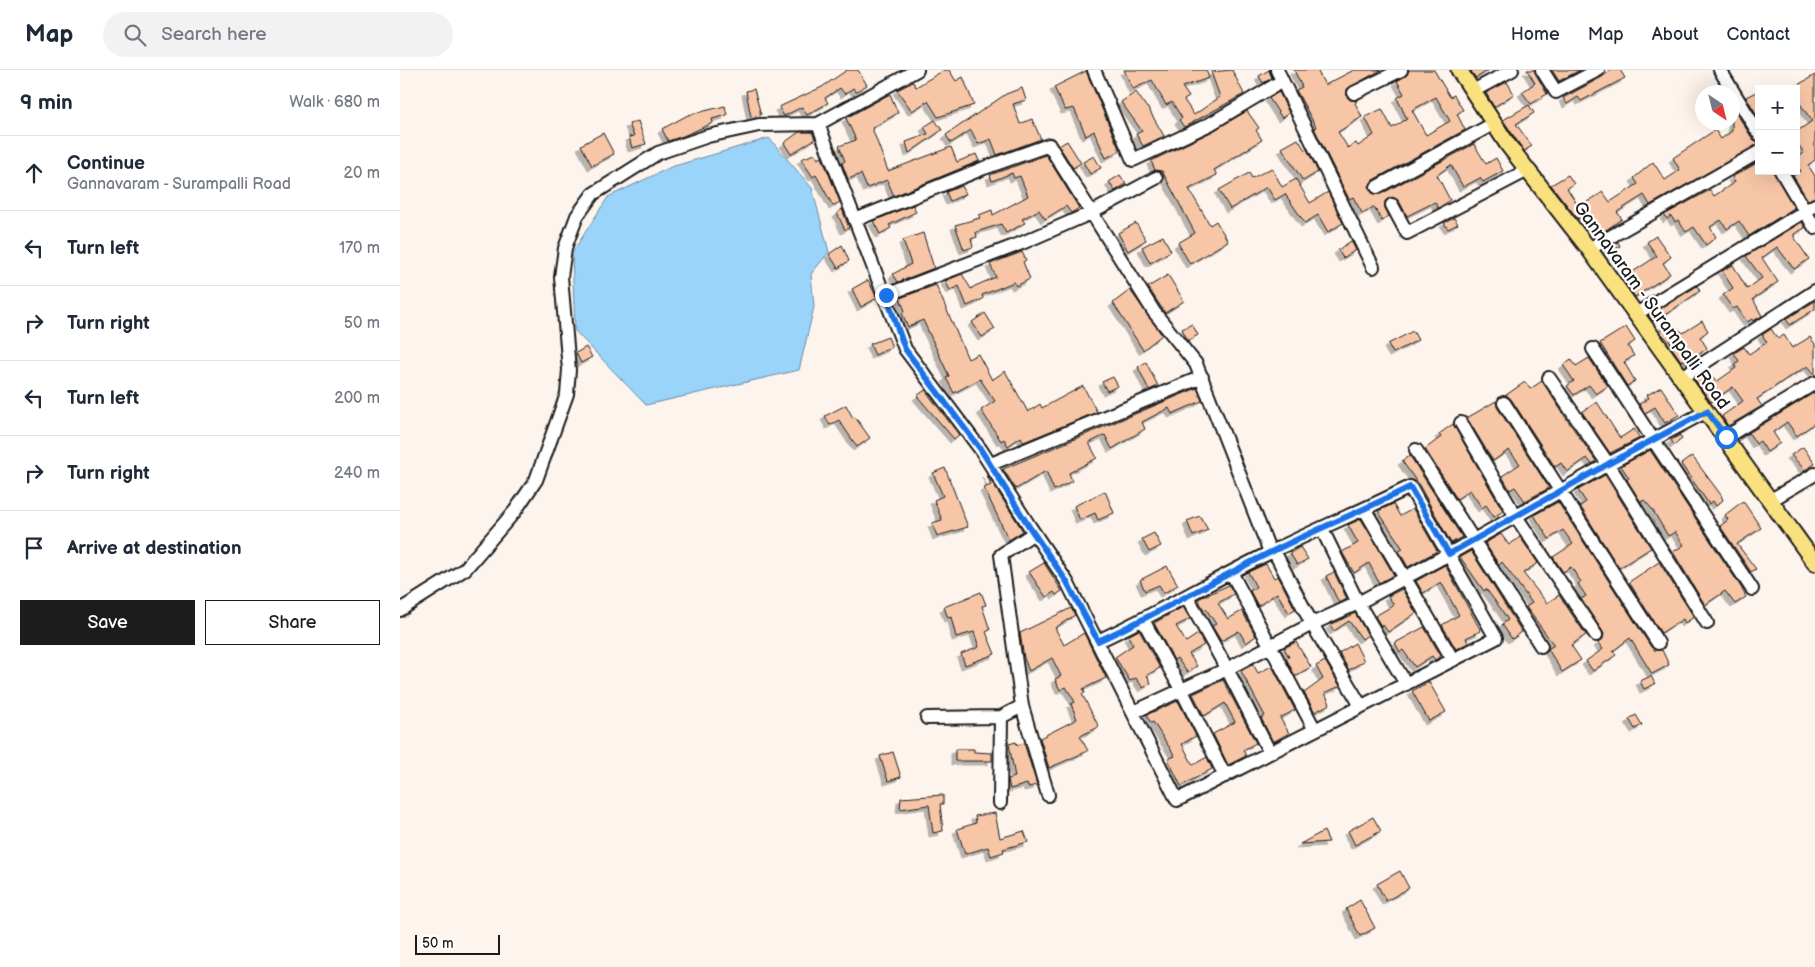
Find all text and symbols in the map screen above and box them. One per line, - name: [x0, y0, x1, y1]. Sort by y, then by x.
- search box: [103, 12, 453, 57]
- text: Map: [25, 20, 73, 49]
- icon: search: [121, 21, 149, 49]
- text: Search here: [161, 23, 267, 46]
- text: Home: [1511, 24, 1560, 45]
- text: Map: [1588, 24, 1624, 45]
- text: About: [1652, 24, 1699, 45]
- text: Contact: [1727, 24, 1790, 45]
- north arrow: [1695, 85, 1740, 130]
- map controls: [1755, 85, 1800, 175]
- button: +: [1755, 85, 1800, 130]
- text: 9 min: [20, 90, 73, 115]
- text: Walk · 680 m: [289, 93, 380, 112]
- button: −: [1755, 130, 1800, 175]
- text: Continue: [67, 152, 145, 175]
- icon: ahead: [20, 159, 48, 187]
- text: 20 m: [344, 164, 380, 183]
- text: Gannavaram - Surampalli Road: [67, 175, 291, 194]
- street label: Gannavaram - Surampalli Road: [1569, 197, 1734, 413]
- icon: left: [20, 234, 48, 262]
- text: Turn left: [67, 237, 139, 260]
- text: 170 m: [339, 239, 380, 258]
- route end: [875, 284, 898, 307]
- icon: right: [20, 309, 48, 337]
- text: Turn right: [67, 312, 150, 335]
- text: 50 m: [344, 314, 380, 333]
- icon: left: [20, 384, 48, 412]
- text: Turn left: [67, 387, 139, 410]
- text: 200 m: [334, 389, 380, 408]
- route start: [1715, 426, 1738, 449]
- icon: right: [20, 459, 48, 487]
- text: Turn right: [67, 462, 150, 485]
- text: 240 m: [334, 464, 380, 483]
- icon: arrive: [20, 534, 48, 562]
- text: Arrive at destination: [67, 537, 242, 560]
- button: Save: [20, 600, 195, 645]
- button: Share: [205, 600, 380, 645]
- scale bar: [415, 932, 500, 955]
- text: 50 m: [422, 935, 454, 952]

